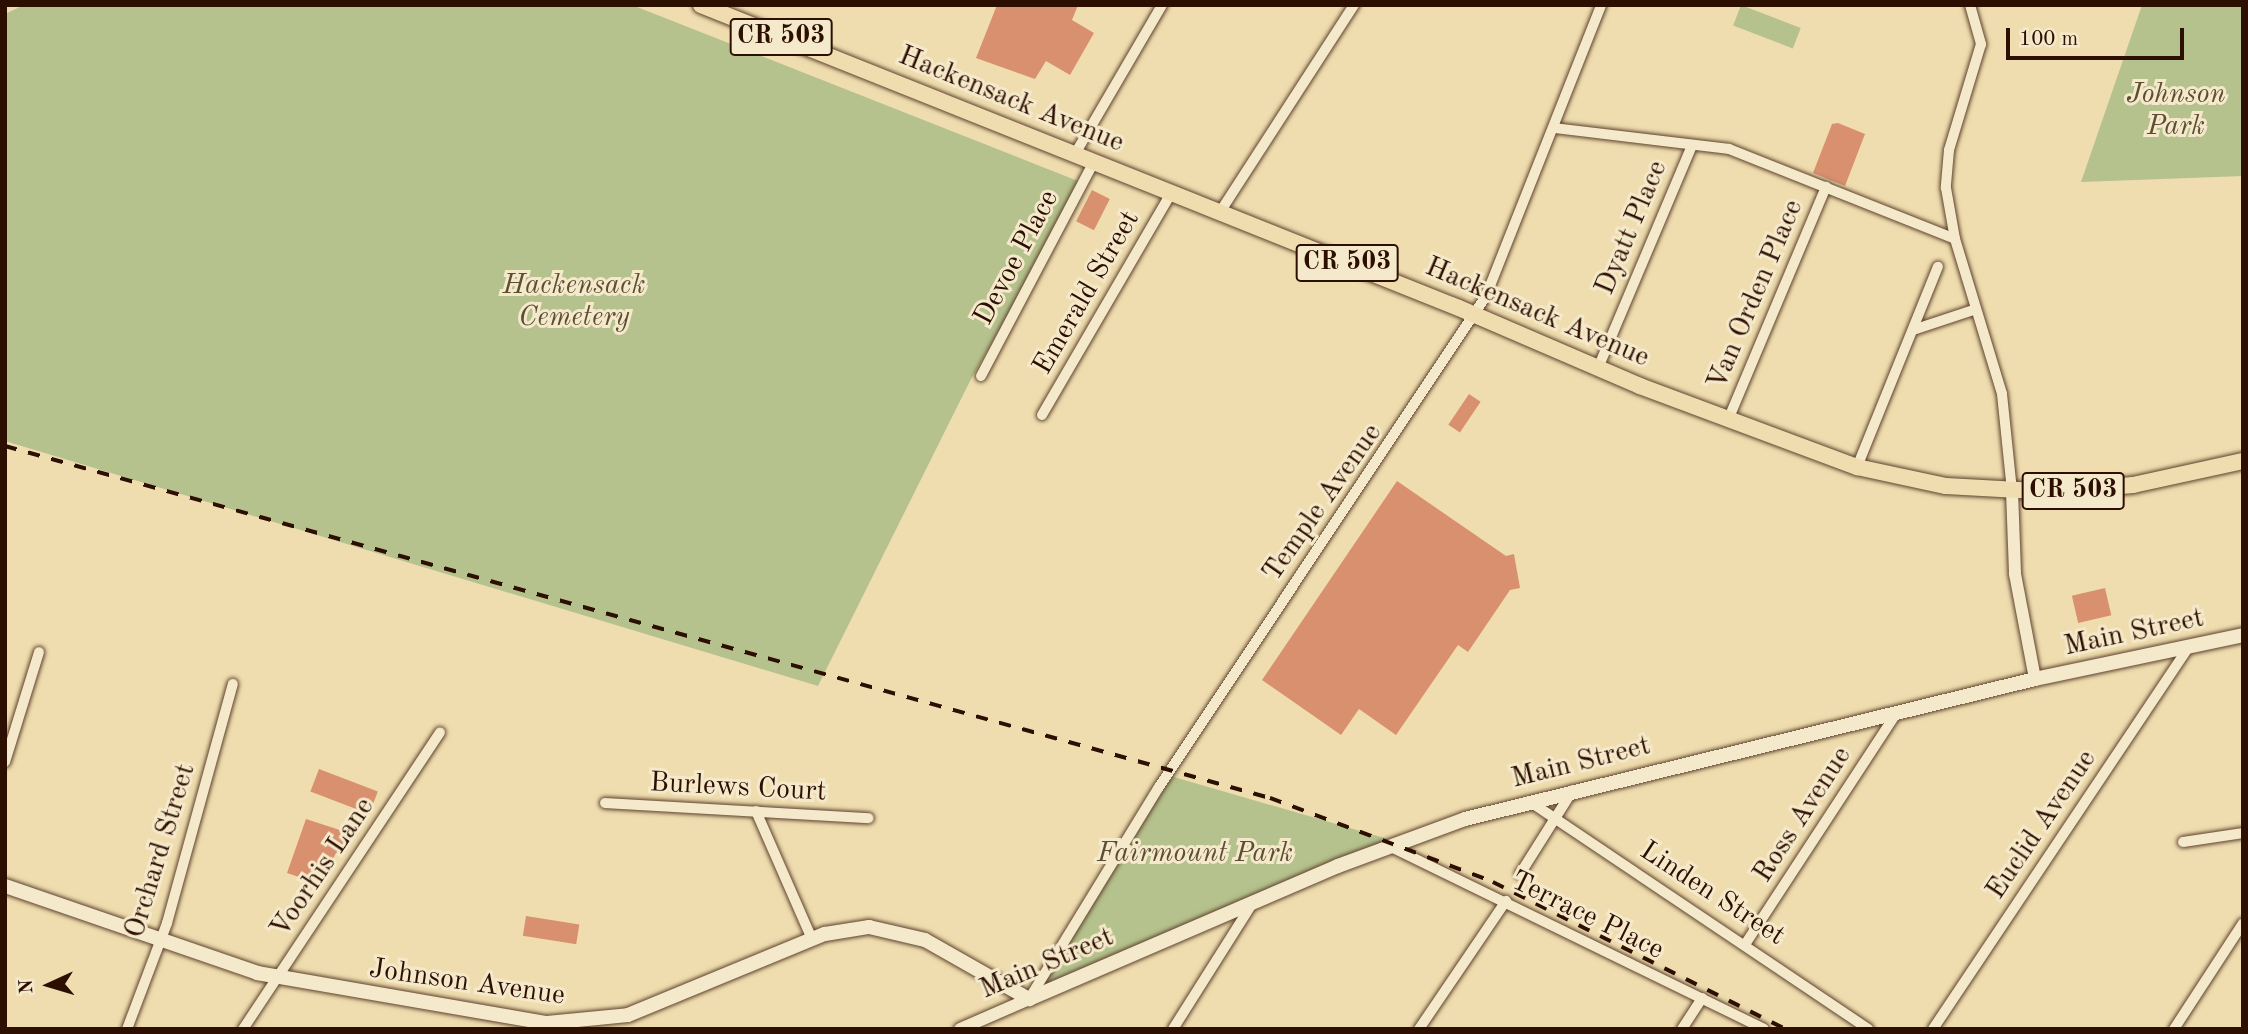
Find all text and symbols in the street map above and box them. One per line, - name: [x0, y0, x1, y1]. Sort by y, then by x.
- road number: CR 503: [728, 14, 834, 60]
- scale bar: [2010, 14, 2188, 58]
- text: 100 m: [2019, 29, 2078, 50]
- street label: Hackensack Avenue: [893, 39, 1129, 161]
- park label: Johnson Park: [2126, 78, 2226, 144]
- street label: Dyatt Place: [1589, 156, 1675, 300]
- street label: Devoe Place: [967, 185, 1067, 331]
- street label: Van Orden Place: [1701, 195, 1811, 395]
- street label: Emerald Street: [1026, 205, 1148, 381]
- road number: CR 503: [1294, 240, 1400, 286]
- street label: Hackensack Avenue: [1420, 251, 1654, 375]
- park label: Hackensack Cemetery: [503, 269, 645, 335]
- street label: Temple Avenue: [1256, 418, 1390, 588]
- road number: CR 503: [2021, 468, 2126, 513]
- street label: Main Street: [2061, 602, 2207, 664]
- street label: Main Street: [1508, 730, 1654, 796]
- street label: Ross Avenue: [1747, 741, 1859, 889]
- street label: Euclid Avenue: [1980, 744, 2104, 906]
- street label: Orchard Street: [119, 760, 203, 942]
- street label: Burlews Court: [649, 767, 827, 809]
- street label: Voorhis Lane: [264, 792, 382, 944]
- street label: Linden Street: [1633, 835, 1791, 953]
- park label: Fairmount Park: [1097, 837, 1293, 871]
- street label: Terrace Place: [1505, 864, 1669, 968]
- street label: Main Street: [975, 921, 1119, 1007]
- north arrow: [14, 950, 84, 1020]
- street label: Johnson Avenue: [367, 953, 567, 1013]
- text: N: [18, 979, 38, 994]

